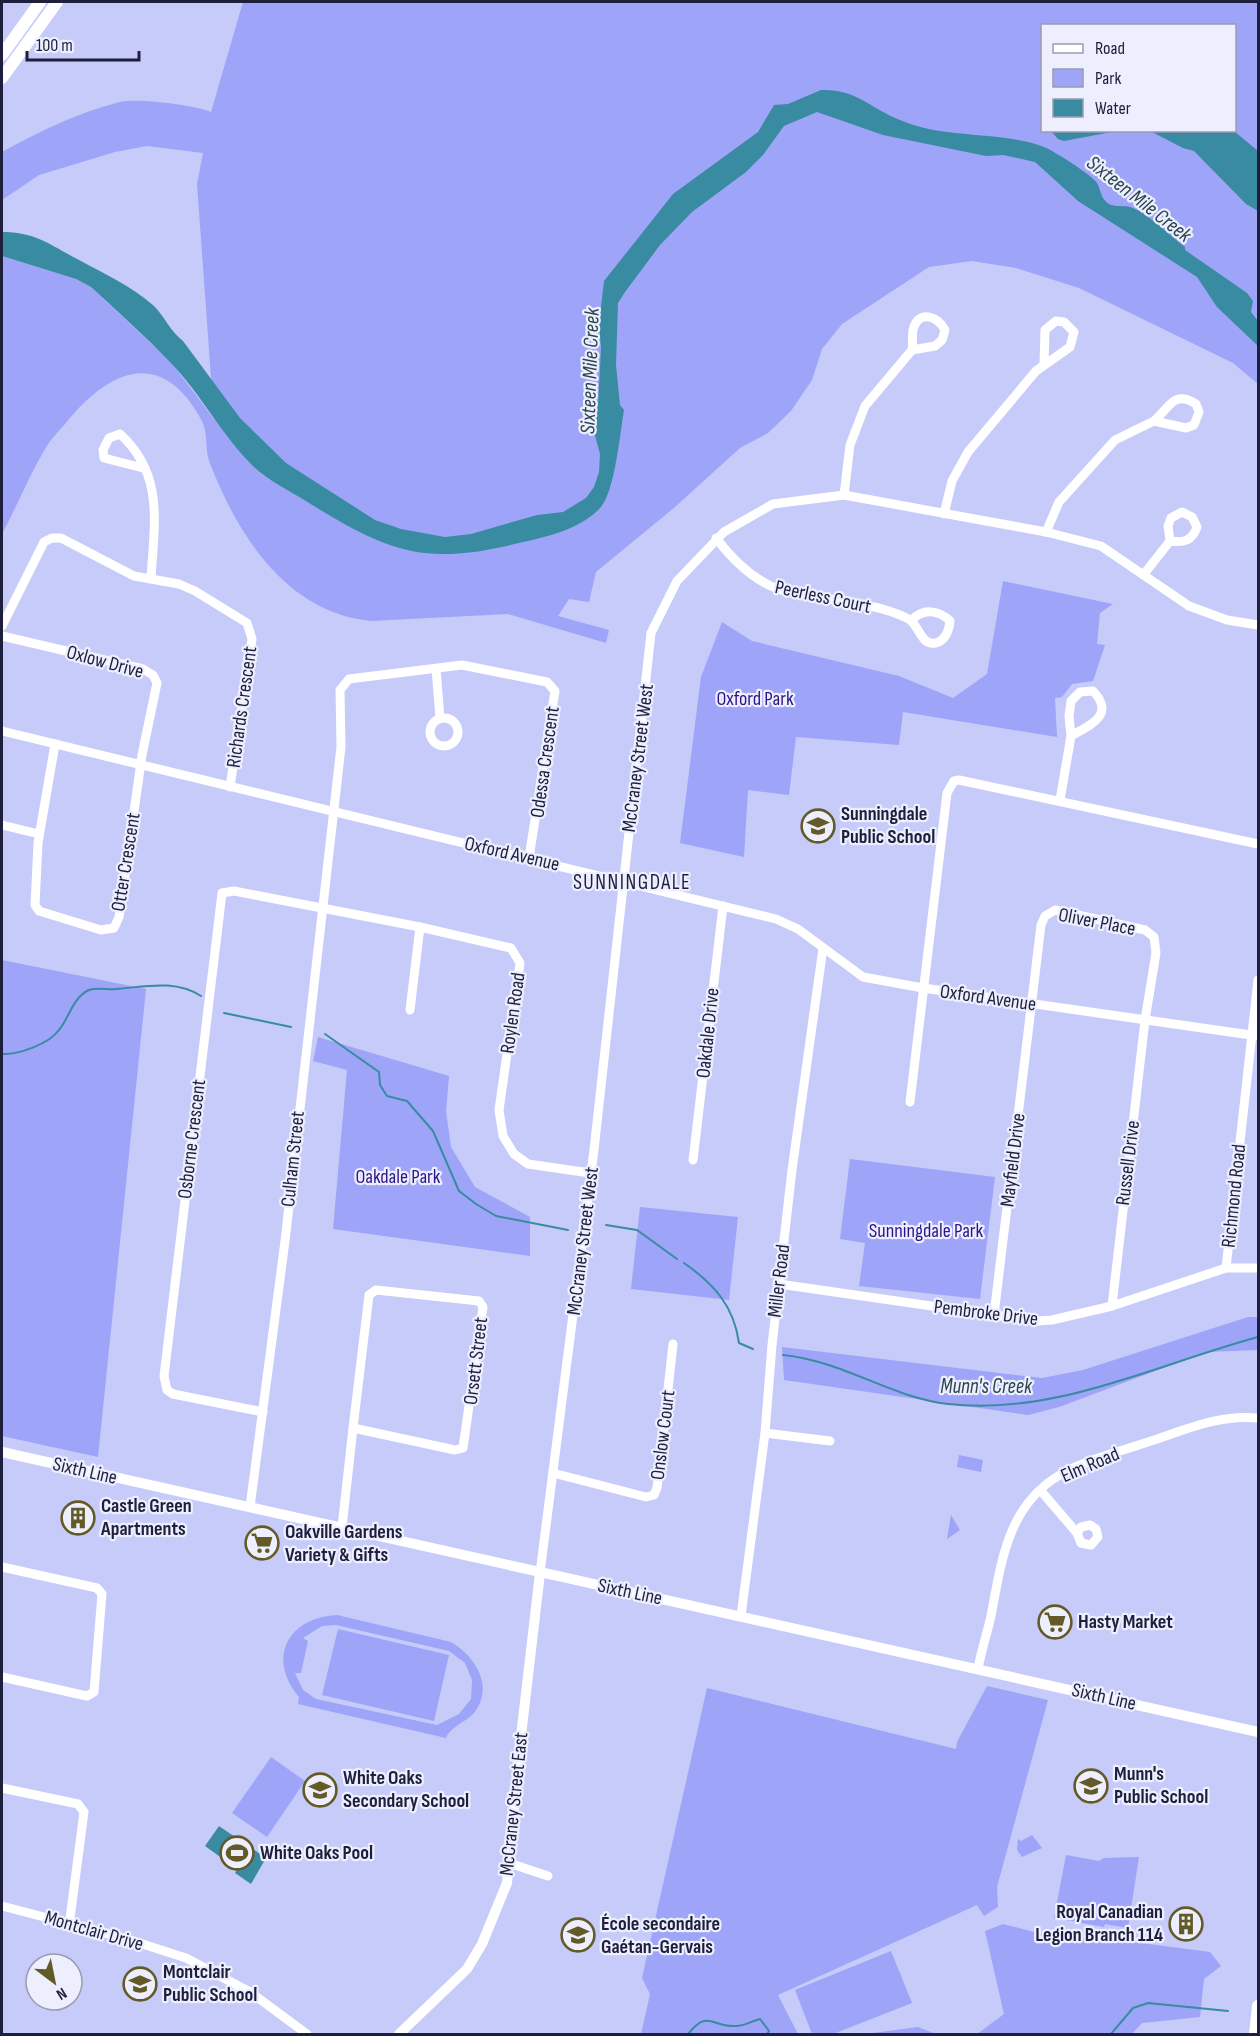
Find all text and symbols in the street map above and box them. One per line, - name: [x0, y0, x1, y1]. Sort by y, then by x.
- scale bar: [27, 24, 140, 62]
- legend: [1041, 24, 1236, 132]
- text: 100 m: [36, 35, 73, 56]
- text: Road: [1095, 38, 1125, 59]
- text: Park: [1095, 68, 1121, 89]
- text: Water: [1095, 98, 1131, 119]
- water label: Sixteen Mile Creek: [1082, 150, 1197, 248]
- water label: Sixteen Mile Creek: [575, 306, 605, 434]
- street label: Peerless Court: [773, 575, 873, 619]
- street label: Oxlow Drive: [64, 640, 146, 684]
- street label: Richards Crescent: [222, 645, 262, 769]
- street label: McCraney Street West: [617, 682, 659, 834]
- park label: Oxford Park: [716, 687, 794, 711]
- street label: Odessa Crescent: [525, 705, 565, 819]
- place label: Sunningdale Public School: [841, 802, 935, 849]
- school or university icon: Sunningdale Public School: [800, 808, 836, 844]
- street label: Otter Crescent: [106, 811, 146, 913]
- street label: Oxford Avenue: [462, 831, 562, 877]
- district label: SUNNINGDALE: [573, 870, 691, 895]
- street label: Oliver Place: [1056, 903, 1138, 941]
- street label: Roylen Road: [495, 971, 531, 1055]
- street label: Oxford Avenue: [938, 979, 1038, 1017]
- street label: Oakdale Drive: [691, 987, 725, 1079]
- street label: Osborne Crescent: [173, 1078, 211, 1200]
- street label: Culham Street: [276, 1110, 310, 1208]
- street label: Mayfield Drive: [995, 1112, 1031, 1208]
- street label: Russell Drive: [1111, 1119, 1145, 1207]
- street label: Richmond Road: [1217, 1143, 1251, 1249]
- park label: Oakdale Park: [356, 1165, 441, 1189]
- street label: McCraney Street West: [562, 1165, 604, 1317]
- park label: Sunningdale Park: [869, 1219, 984, 1243]
- street label: Miller Road: [763, 1243, 795, 1319]
- street label: Pembroke Drive: [933, 1295, 1039, 1331]
- street label: Orsett Street: [459, 1316, 493, 1406]
- water label: Munn's Creek: [940, 1374, 1033, 1399]
- street label: Onslow Court: [646, 1389, 680, 1481]
- street label: Elm Road: [1057, 1442, 1123, 1488]
- street label: Sixth Line: [51, 1452, 119, 1490]
- place label: Castle Green Apartments: [100, 1494, 192, 1541]
- building icon: Castle Green Apartments: [60, 1500, 96, 1536]
- place label: Oakville Gardens Variety & Gifts: [285, 1520, 403, 1567]
- supermarket icon: Oakville Gardens Variety & Gifts: [244, 1525, 280, 1561]
- street label: Sixth Line: [596, 1573, 664, 1611]
- supermarket icon: Hasty Market: [1037, 1604, 1073, 1640]
- place label: Hasty Market: [1078, 1610, 1173, 1634]
- street label: Sixth Line: [1070, 1678, 1138, 1716]
- street label: McCraney Street East: [495, 1731, 533, 1877]
- place label: Munn's Public School: [1114, 1762, 1208, 1809]
- place label: White Oaks Secondary School: [343, 1766, 469, 1813]
- school or university icon: Munn's Public School: [1073, 1768, 1109, 1804]
- school or university icon: White Oaks Secondary School: [302, 1772, 338, 1808]
- sports icon: White Oaks Pool: [219, 1835, 255, 1871]
- place label: White Oaks Pool: [260, 1841, 373, 1865]
- place label: Royal Canadian Legion Branch 114: [1035, 1900, 1163, 1947]
- street label: Montclair Drive: [42, 1905, 146, 1957]
- building icon: Royal Canadian Legion Branch 114: [1168, 1906, 1204, 1942]
- place label: École secondaire Gaétan-Gervais: [601, 1912, 720, 1959]
- school or university icon: École secondaire Gaétan-Gervais: [560, 1917, 596, 1953]
- north arrow: [24, 1952, 84, 2012]
- place label: Montclair Public School: [163, 1960, 257, 2007]
- school or university icon: Montclair Public School: [122, 1966, 158, 2002]
- text: N: [52, 1983, 70, 2004]

